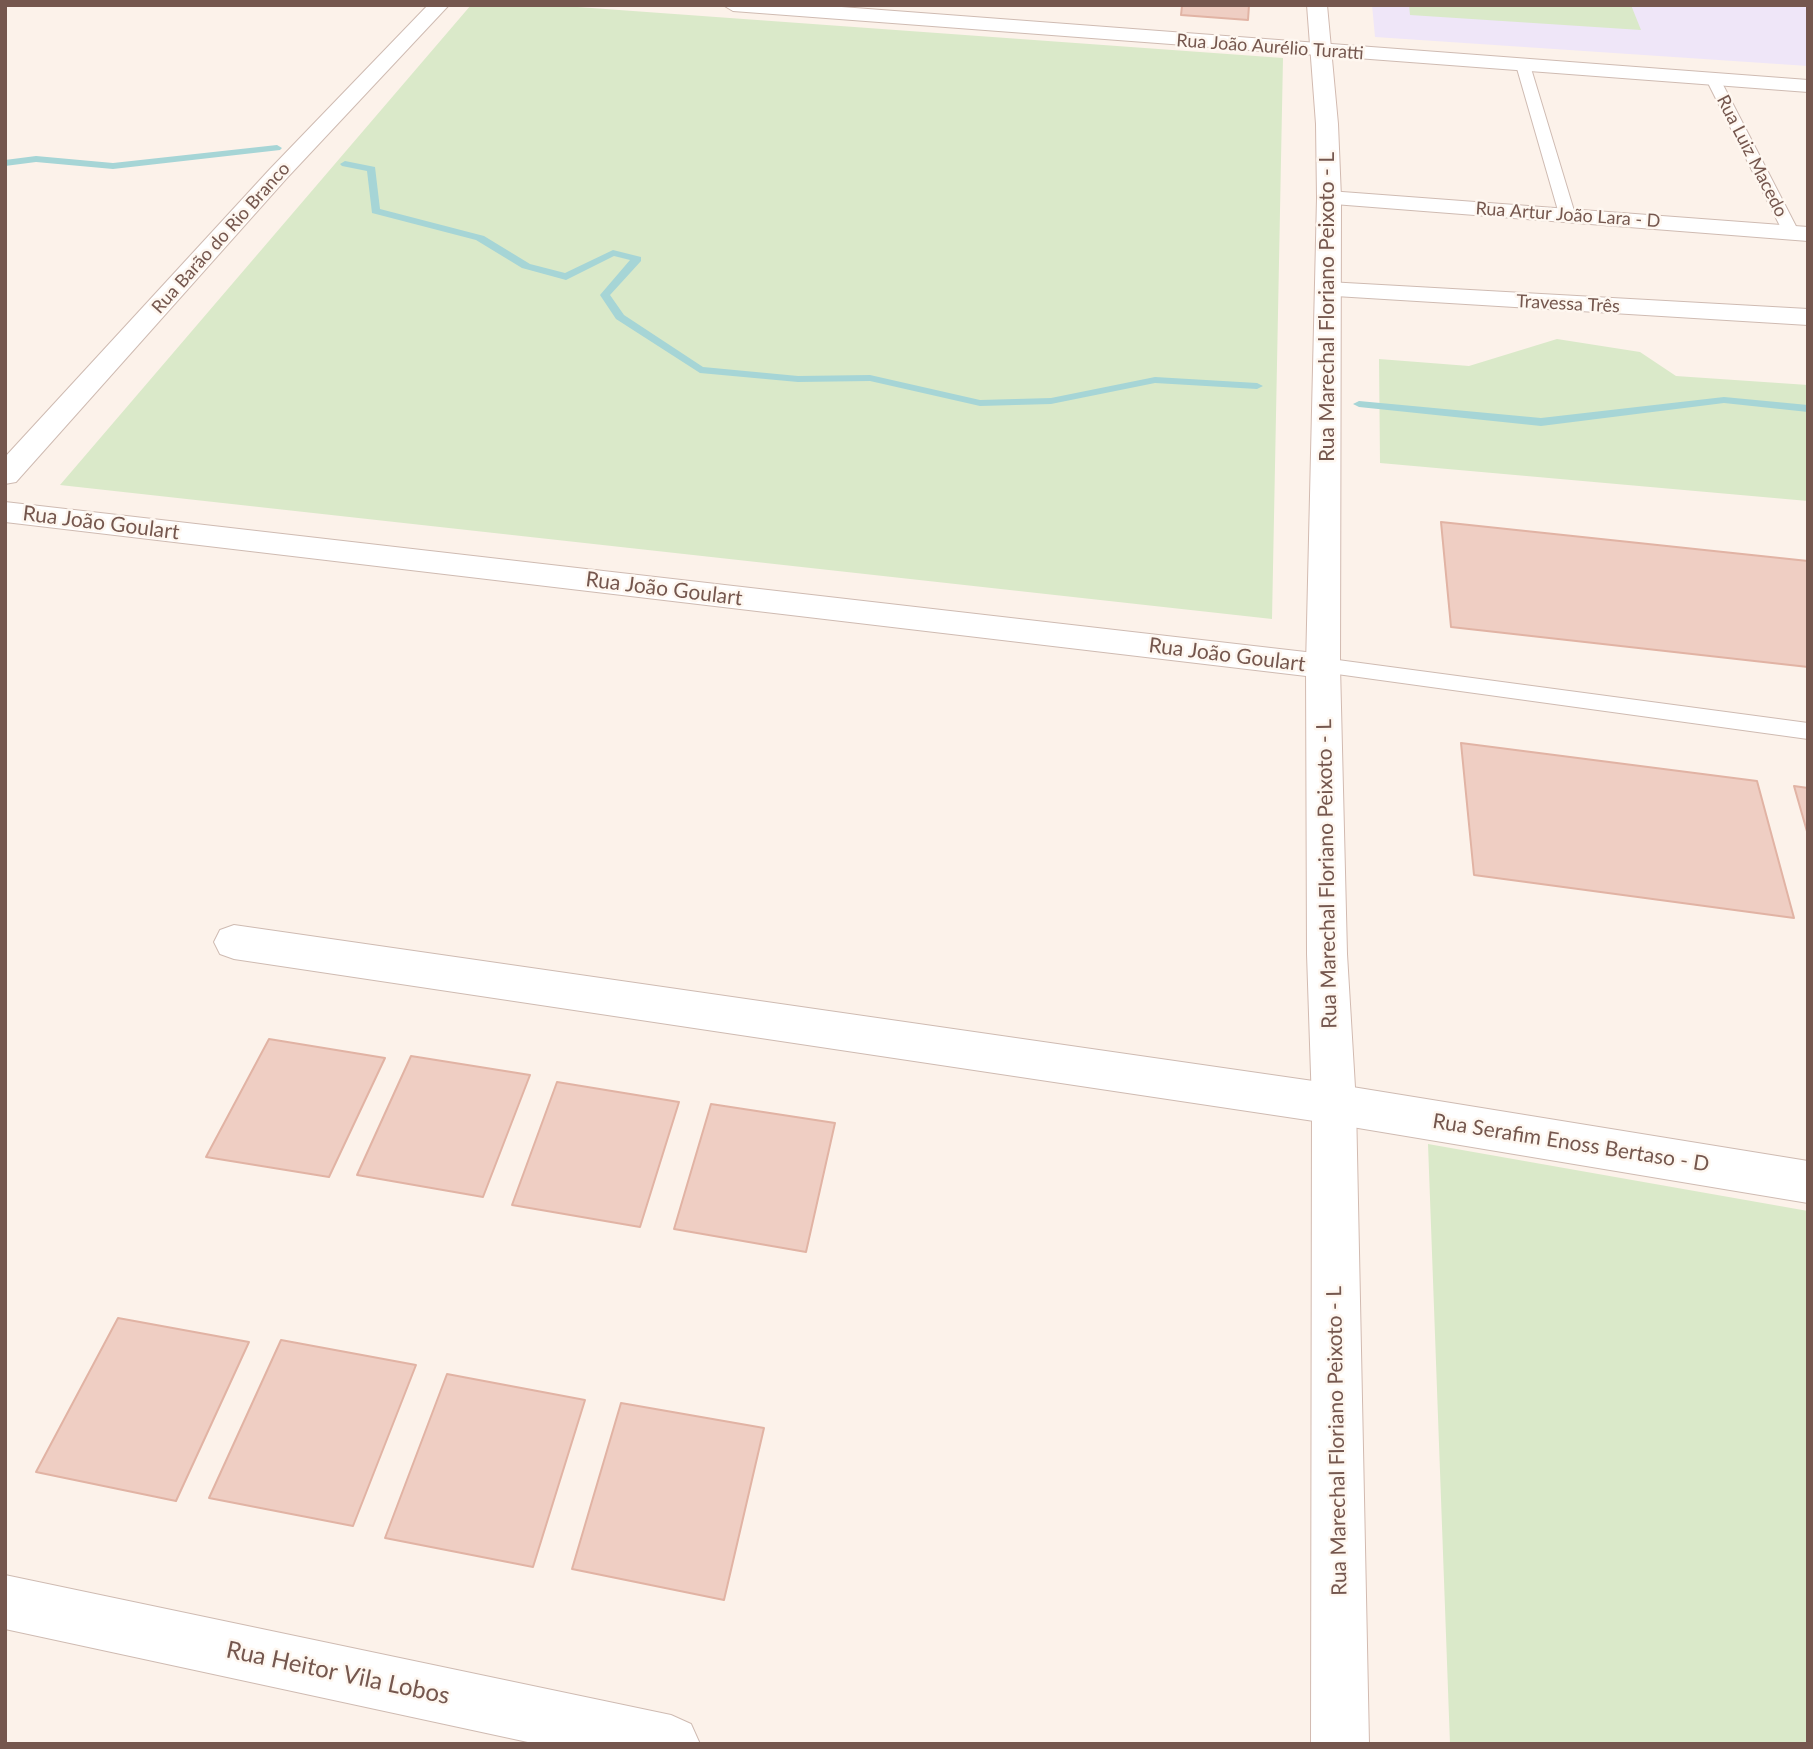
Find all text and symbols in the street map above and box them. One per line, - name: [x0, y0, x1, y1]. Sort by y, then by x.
- street label: Rua João Aurélio Turatti: [1176, 30, 1364, 64]
- street label: Rua Luiz Macedo: [1712, 91, 1792, 221]
- street label: Rua Marechal Floriano Peixoto - L: [1314, 152, 1340, 462]
- street label: Rua Barão do Rio Branco: [147, 158, 295, 318]
- street label: Rua Artur João Lara - D: [1475, 198, 1661, 232]
- street label: Travessa Três: [1516, 291, 1620, 317]
- street label: Rua João Goulart: [21, 501, 181, 545]
- street label: Rua João Goulart: [584, 567, 744, 611]
- street label: Rua João Goulart: [1147, 633, 1307, 677]
- street label: Rua Marechal Floriano Peixoto - L: [1312, 719, 1342, 1029]
- street label: Rua Serafim Enoss Bertaso - D: [1431, 1109, 1711, 1177]
- street label: Rua Marechal Floriano Peixoto - L: [1322, 1286, 1352, 1596]
- street label: Rua Heitor Vila Lobos: [224, 1635, 452, 1711]

